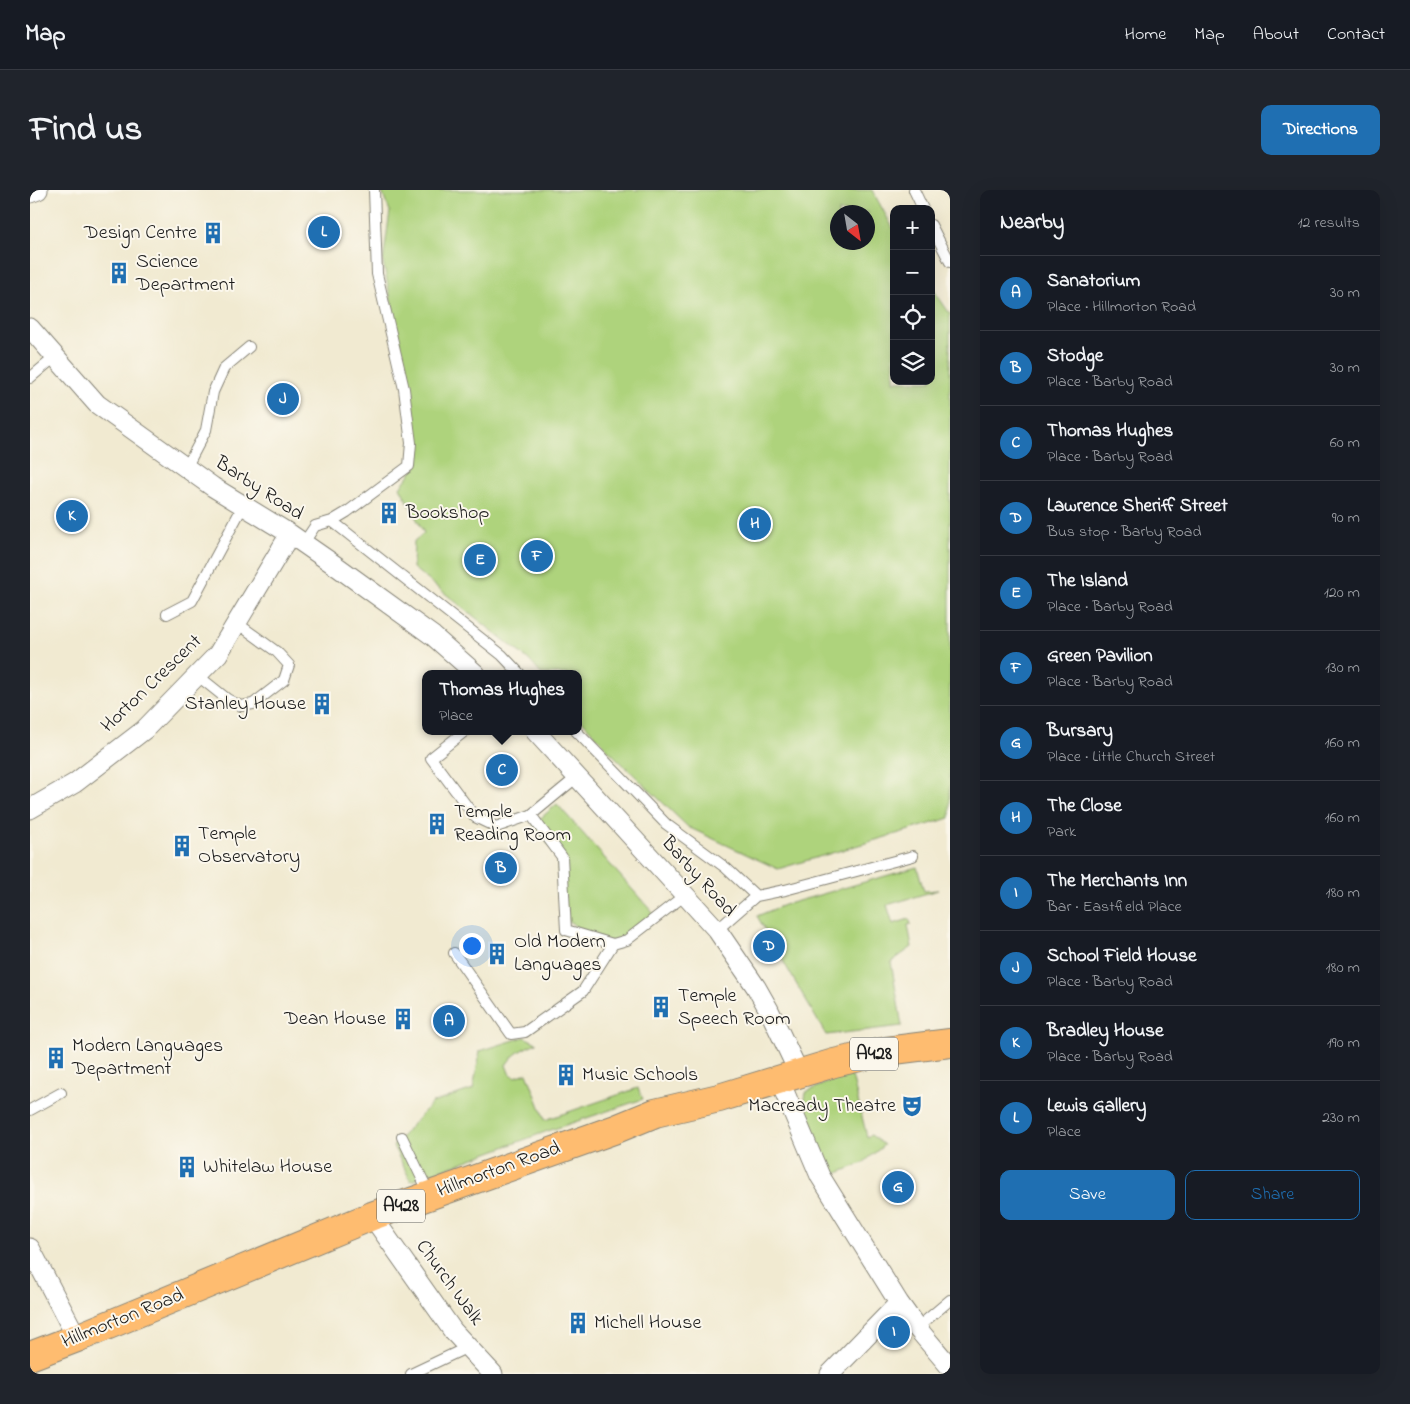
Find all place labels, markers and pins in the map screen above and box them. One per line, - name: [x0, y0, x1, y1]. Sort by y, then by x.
- pin: L: [308, 213, 340, 251]
- place label: Design Centre: [83, 219, 197, 249]
- building icon: Design Centre: [200, 220, 226, 246]
- place label: Science Department: [135, 248, 236, 300]
- building icon: Science Department: [106, 260, 132, 286]
- pin: J: [267, 380, 299, 418]
- pin: K: [56, 497, 88, 535]
- place label: Bookshop: [405, 499, 489, 528]
- building icon: Bookshop: [376, 500, 402, 526]
- pin: H: [739, 505, 771, 543]
- pin: F: [521, 537, 553, 575]
- pin: E: [464, 541, 496, 579]
- place label: Stanley House: [185, 690, 306, 719]
- building icon: Stanley House: [309, 691, 335, 717]
- pin: C: [486, 751, 518, 789]
- place label: Temple Reading Room: [454, 798, 571, 851]
- building icon: Temple Reading Room: [424, 811, 450, 837]
- place label: Temple Observatory: [198, 820, 300, 872]
- building icon: Temple Observatory: [169, 833, 195, 859]
- pin: B: [485, 849, 517, 887]
- pin: D: [753, 927, 785, 965]
- place label: Old Modern Languages: [514, 928, 606, 981]
- building icon: Old Modern Languages: [484, 941, 510, 967]
- place label: Temple Speech Room: [678, 982, 790, 1034]
- building icon: Temple Speech Room: [648, 994, 674, 1020]
- pin: A: [433, 1002, 465, 1040]
- place label: Dean House: [283, 1005, 386, 1034]
- building icon: Dean House: [390, 1006, 416, 1032]
- place label: Modern Languages Department: [71, 1032, 223, 1084]
- building icon: Modern Languages Department: [43, 1045, 69, 1071]
- place label: Music Schools: [582, 1061, 698, 1090]
- building icon: Music Schools: [553, 1062, 579, 1088]
- place label: Macready Theatre: [748, 1092, 896, 1121]
- theatre icon: Macready Theatre: [899, 1093, 925, 1119]
- place label: Whitelaw House: [203, 1153, 332, 1182]
- building icon: Whitelaw House: [174, 1154, 200, 1180]
- pin: G: [882, 1168, 914, 1206]
- place label: Michell House: [594, 1309, 701, 1338]
- building icon: Michell House: [565, 1310, 591, 1336]
- pin: I: [878, 1313, 910, 1351]

